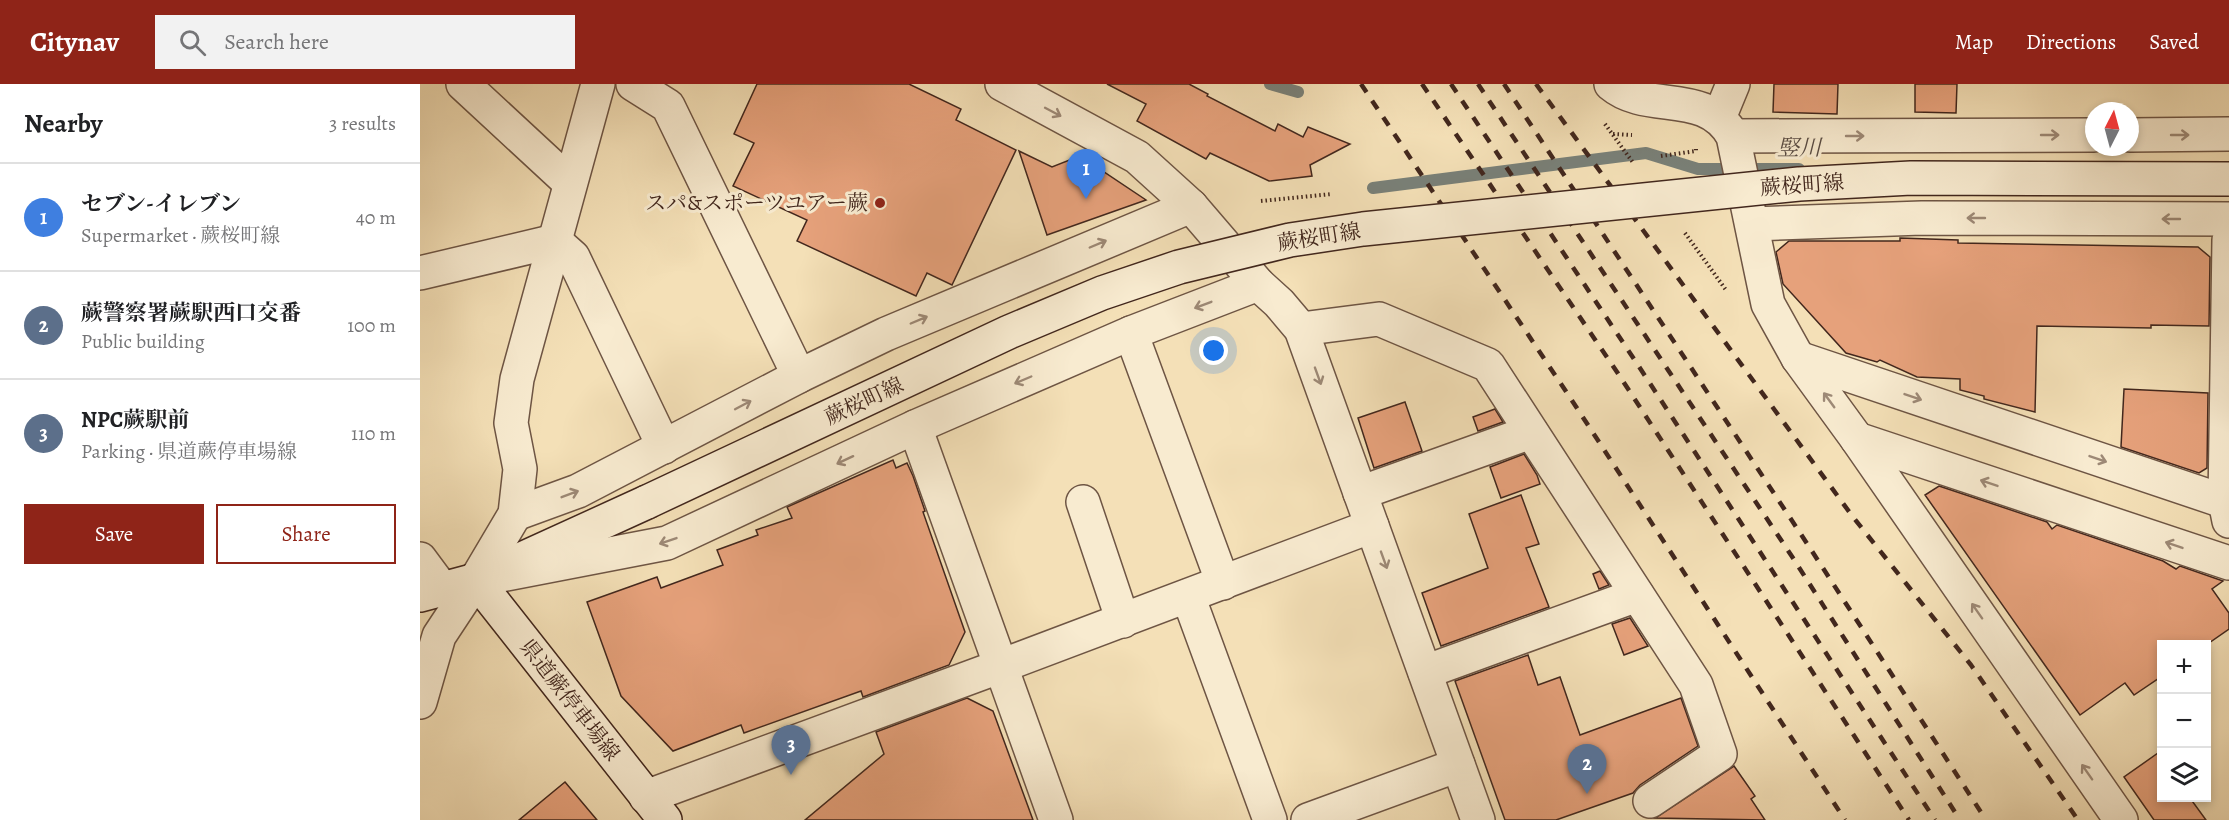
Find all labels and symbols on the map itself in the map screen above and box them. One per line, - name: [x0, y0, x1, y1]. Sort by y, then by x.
- north arrow: [2085, 102, 2139, 156]
- one-way arrow: [1044, 107, 1062, 118]
- one-way arrow: [2039, 129, 2059, 141]
- one-way arrow: [2169, 129, 2189, 141]
- one-way arrow: [1844, 130, 1864, 142]
- water label: 竪川: [1777, 133, 1823, 163]
- pin: 1: [1066, 150, 1106, 199]
- street label: 蕨桜町線: [1759, 168, 1845, 202]
- place label: スパ&スポーツユアー蕨: [645, 189, 868, 217]
- marker: スパ&スポーツユアー蕨: [873, 196, 887, 210]
- one-way arrow: [1966, 212, 1986, 224]
- one-way arrow: [2161, 213, 2181, 225]
- street label: 蕨桜町線: [1275, 217, 1363, 257]
- one-way arrow: [1089, 238, 1107, 249]
- one-way arrow: [1194, 300, 1213, 311]
- one-way arrow: [910, 314, 928, 325]
- your location: [1199, 336, 1228, 365]
- one-way arrow: [1314, 367, 1325, 385]
- street label: 蕨桜町線: [820, 371, 908, 431]
- one-way arrow: [1015, 375, 1033, 386]
- one-way arrow: [1823, 392, 1835, 408]
- one-way arrow: [1903, 392, 1922, 403]
- one-way arrow: [734, 399, 752, 410]
- one-way arrow: [837, 454, 855, 466]
- one-way arrow: [2088, 454, 2107, 465]
- one-way arrow: [1980, 476, 1999, 487]
- one-way arrow: [560, 488, 579, 499]
- one-way arrow: [660, 537, 678, 548]
- one-way arrow: [2165, 538, 2183, 549]
- one-way arrow: [1380, 550, 1391, 569]
- one-way arrow: [1971, 604, 1983, 620]
- street label: 県道蕨停車場線: [514, 633, 626, 767]
- pin: 3: [772, 726, 811, 775]
- pin: 2: [1568, 744, 1606, 794]
- one-way arrow: [2081, 764, 2093, 781]

